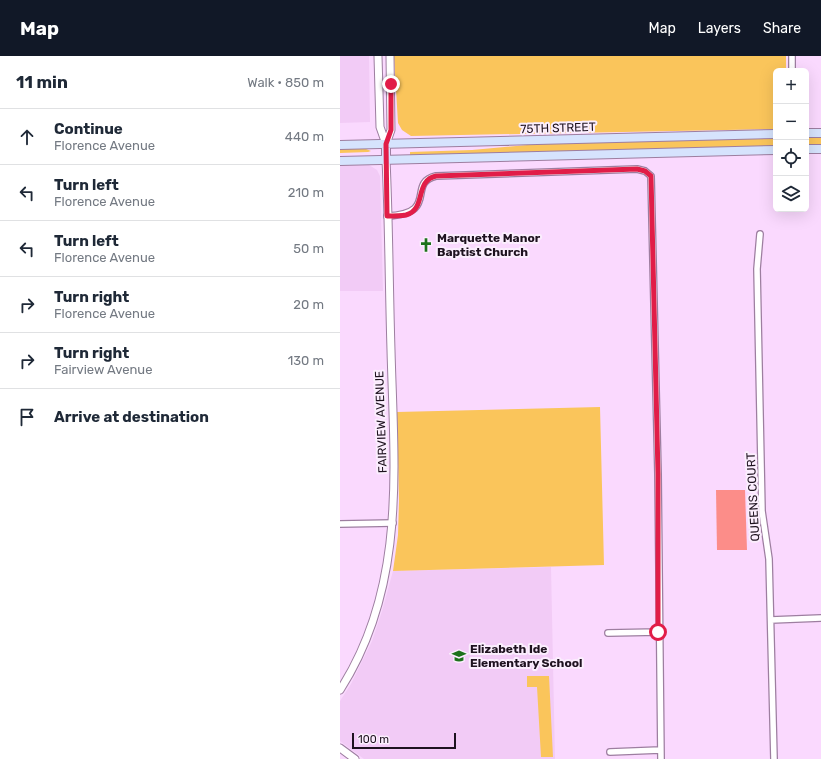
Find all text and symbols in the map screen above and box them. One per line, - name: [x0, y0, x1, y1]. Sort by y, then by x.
- text: Map: [20, 17, 59, 40]
- text: Map: [649, 20, 676, 37]
- text: Layers: [698, 20, 741, 37]
- text: Share: [763, 20, 801, 37]
- map controls: [773, 68, 809, 212]
- button: +: [773, 68, 809, 104]
- text: 11 min: [16, 72, 68, 92]
- text: Walk · 850 m: [247, 75, 324, 90]
- route end: [382, 75, 400, 93]
- button: −: [773, 104, 809, 140]
- text: Continue: [54, 120, 123, 138]
- street label: 75TH STREET: [520, 120, 596, 136]
- icon: ahead: [16, 126, 38, 148]
- text: 440 m: [285, 129, 324, 144]
- text: Florence Avenue: [54, 138, 155, 153]
- button: locate: [773, 140, 809, 176]
- text: Turn left: [54, 176, 119, 194]
- button: layers: [773, 176, 809, 212]
- icon: left: [16, 182, 38, 204]
- text: 210 m: [288, 185, 324, 200]
- text: Florence Avenue: [54, 194, 155, 209]
- place label: Marquette Manor Baptist Church: [437, 231, 541, 259]
- text: Turn left: [54, 232, 119, 250]
- church icon: Marquette Manor Baptist Church: [418, 237, 434, 253]
- icon: left: [16, 238, 38, 260]
- text: 50 m: [293, 241, 324, 256]
- text: Florence Avenue: [54, 250, 155, 265]
- text: Turn right: [54, 288, 129, 306]
- icon: right: [16, 294, 38, 316]
- text: 20 m: [293, 297, 324, 312]
- text: Florence Avenue: [54, 306, 155, 321]
- text: Turn right: [54, 344, 129, 362]
- icon: right: [16, 350, 38, 372]
- text: 130 m: [288, 353, 324, 368]
- text: Fairview Avenue: [54, 362, 152, 377]
- street label: FAIRVIEW AVENUE: [372, 371, 390, 473]
- icon: arrive: [16, 406, 38, 428]
- text: Arrive at destination: [54, 408, 209, 426]
- street label: QUEENS COURT: [744, 452, 762, 542]
- route start: [649, 623, 667, 641]
- place label: Elizabeth Ide Elementary School: [470, 642, 582, 670]
- school or university icon: Elizabeth Ide Elementary School: [451, 648, 467, 664]
- scale bar: [352, 731, 456, 750]
- text: 100 m: [358, 733, 389, 746]

